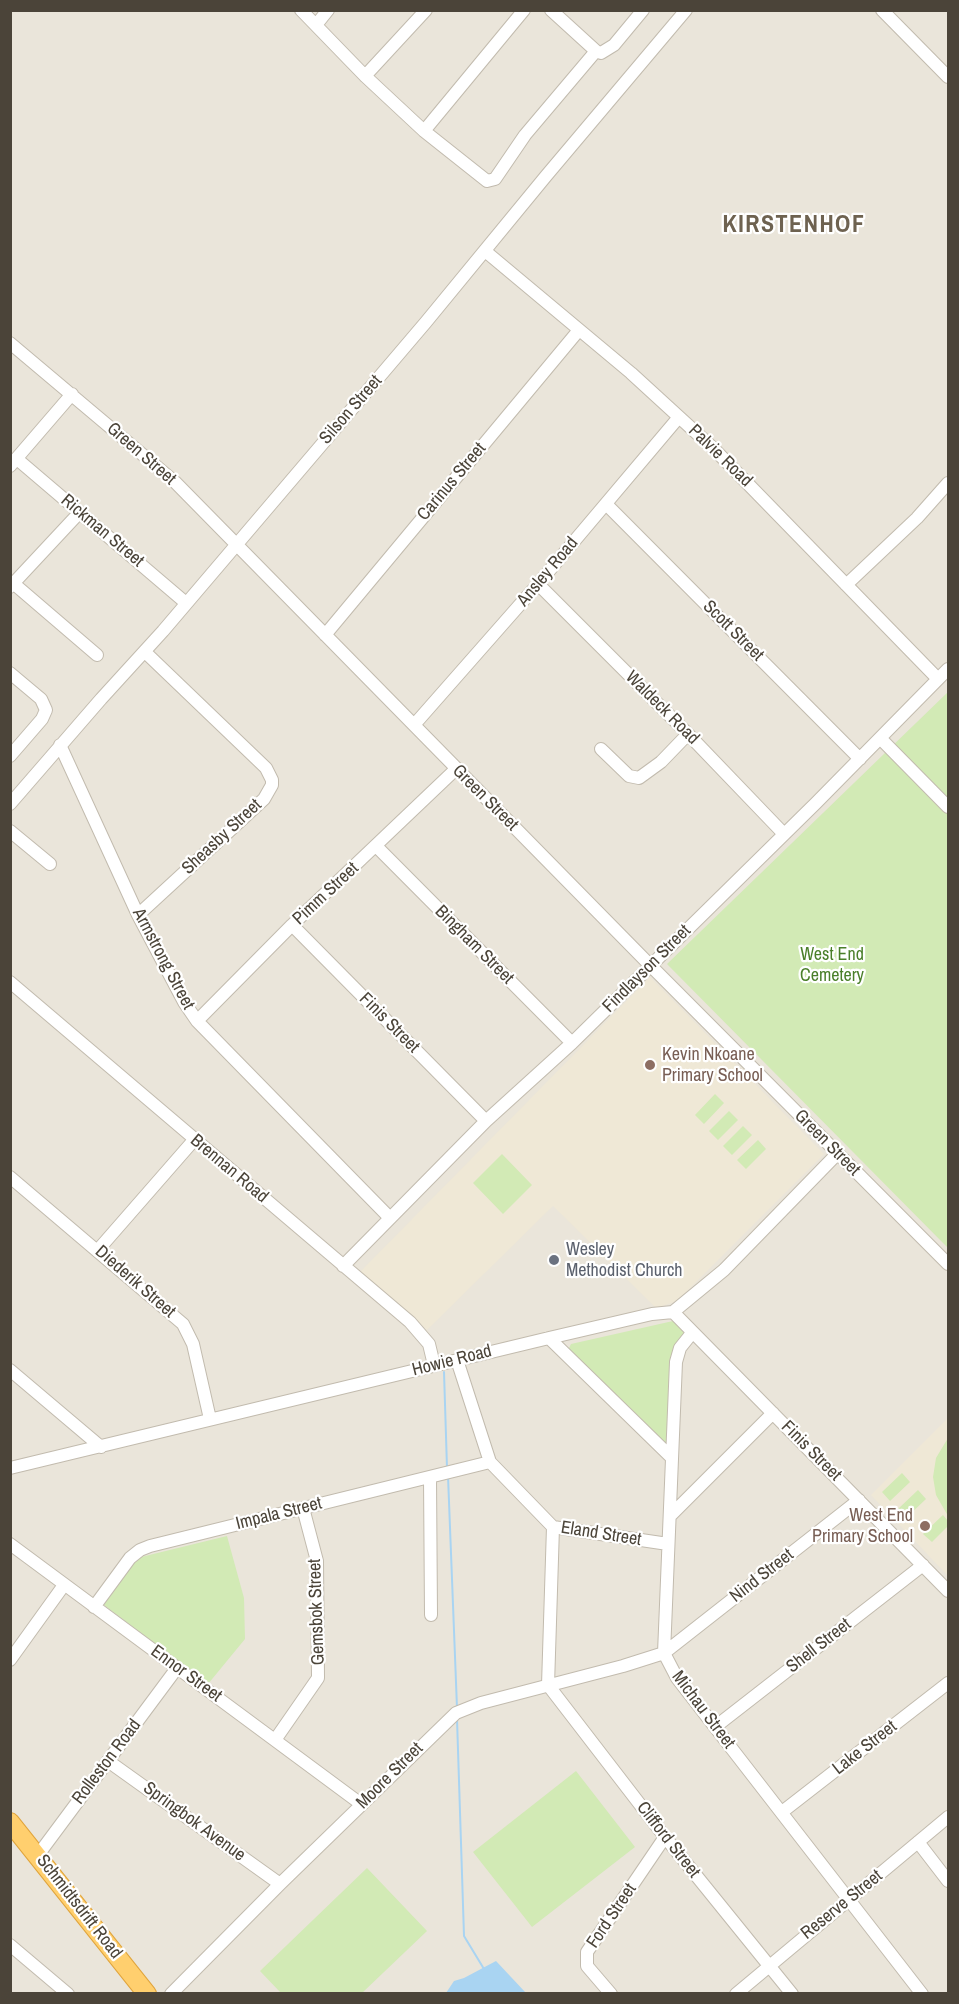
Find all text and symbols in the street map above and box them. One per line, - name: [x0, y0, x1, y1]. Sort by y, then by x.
- district label: KIRSTENHOF: [723, 212, 865, 240]
- street label: Silson Street: [315, 371, 387, 449]
- street label: Green Street: [102, 418, 180, 490]
- street label: Palvie Road: [684, 420, 756, 492]
- street label: Carinus Street: [413, 439, 491, 525]
- street label: Rickman Street: [56, 490, 148, 572]
- street label: Ansley Road: [513, 533, 583, 611]
- street label: Scott Street: [698, 596, 768, 666]
- street label: Waldeck Road: [621, 667, 703, 749]
- street label: Green Street: [447, 760, 523, 836]
- street label: Sheasby Street: [178, 795, 266, 879]
- street label: Pimm Street: [289, 858, 363, 930]
- street label: Bingham Street: [430, 901, 518, 989]
- street label: Armstrong Street: [127, 905, 199, 1013]
- street label: Findlayson Street: [598, 920, 696, 1018]
- park label: West End Cemetery: [800, 944, 864, 986]
- street label: Finis Street: [354, 988, 424, 1058]
- place label: Kevin Nkoane Primary School: [662, 1044, 763, 1086]
- marker: Kevin Nkoane Primary School: [643, 1058, 657, 1072]
- street label: Green Street: [789, 1105, 865, 1181]
- street label: Brennan Road: [186, 1130, 272, 1208]
- place label: Wesley Methodist Church: [566, 1239, 682, 1282]
- street label: Diederik Street: [90, 1241, 180, 1323]
- marker: Wesley Methodist Church: [547, 1253, 561, 1267]
- street label: Howie Road: [410, 1341, 494, 1381]
- street label: Finis Street: [776, 1416, 846, 1486]
- street label: Impala Street: [234, 1493, 324, 1535]
- place label: West End Primary School: [812, 1505, 913, 1547]
- street label: Eland Street: [559, 1517, 643, 1551]
- marker: West End Primary School: [918, 1519, 932, 1533]
- street label: Nind Street: [726, 1545, 798, 1607]
- street label: Gemsbok Street: [304, 1558, 330, 1666]
- street label: Shell Street: [782, 1614, 856, 1678]
- street label: Ennor Street: [146, 1641, 226, 1707]
- street label: Michau Street: [667, 1667, 739, 1753]
- street label: Rolleston Road: [68, 1715, 146, 1809]
- street label: Lake Street: [829, 1716, 901, 1780]
- street label: Moore Street: [352, 1738, 428, 1814]
- street label: Springbok Avenue: [139, 1778, 249, 1866]
- street label: Clifford Street: [632, 1798, 704, 1882]
- street label: Schmidtsdrift Road: [32, 1851, 126, 1963]
- street label: Reserve Street: [797, 1866, 887, 1944]
- street label: Ford Street: [583, 1880, 641, 1952]

